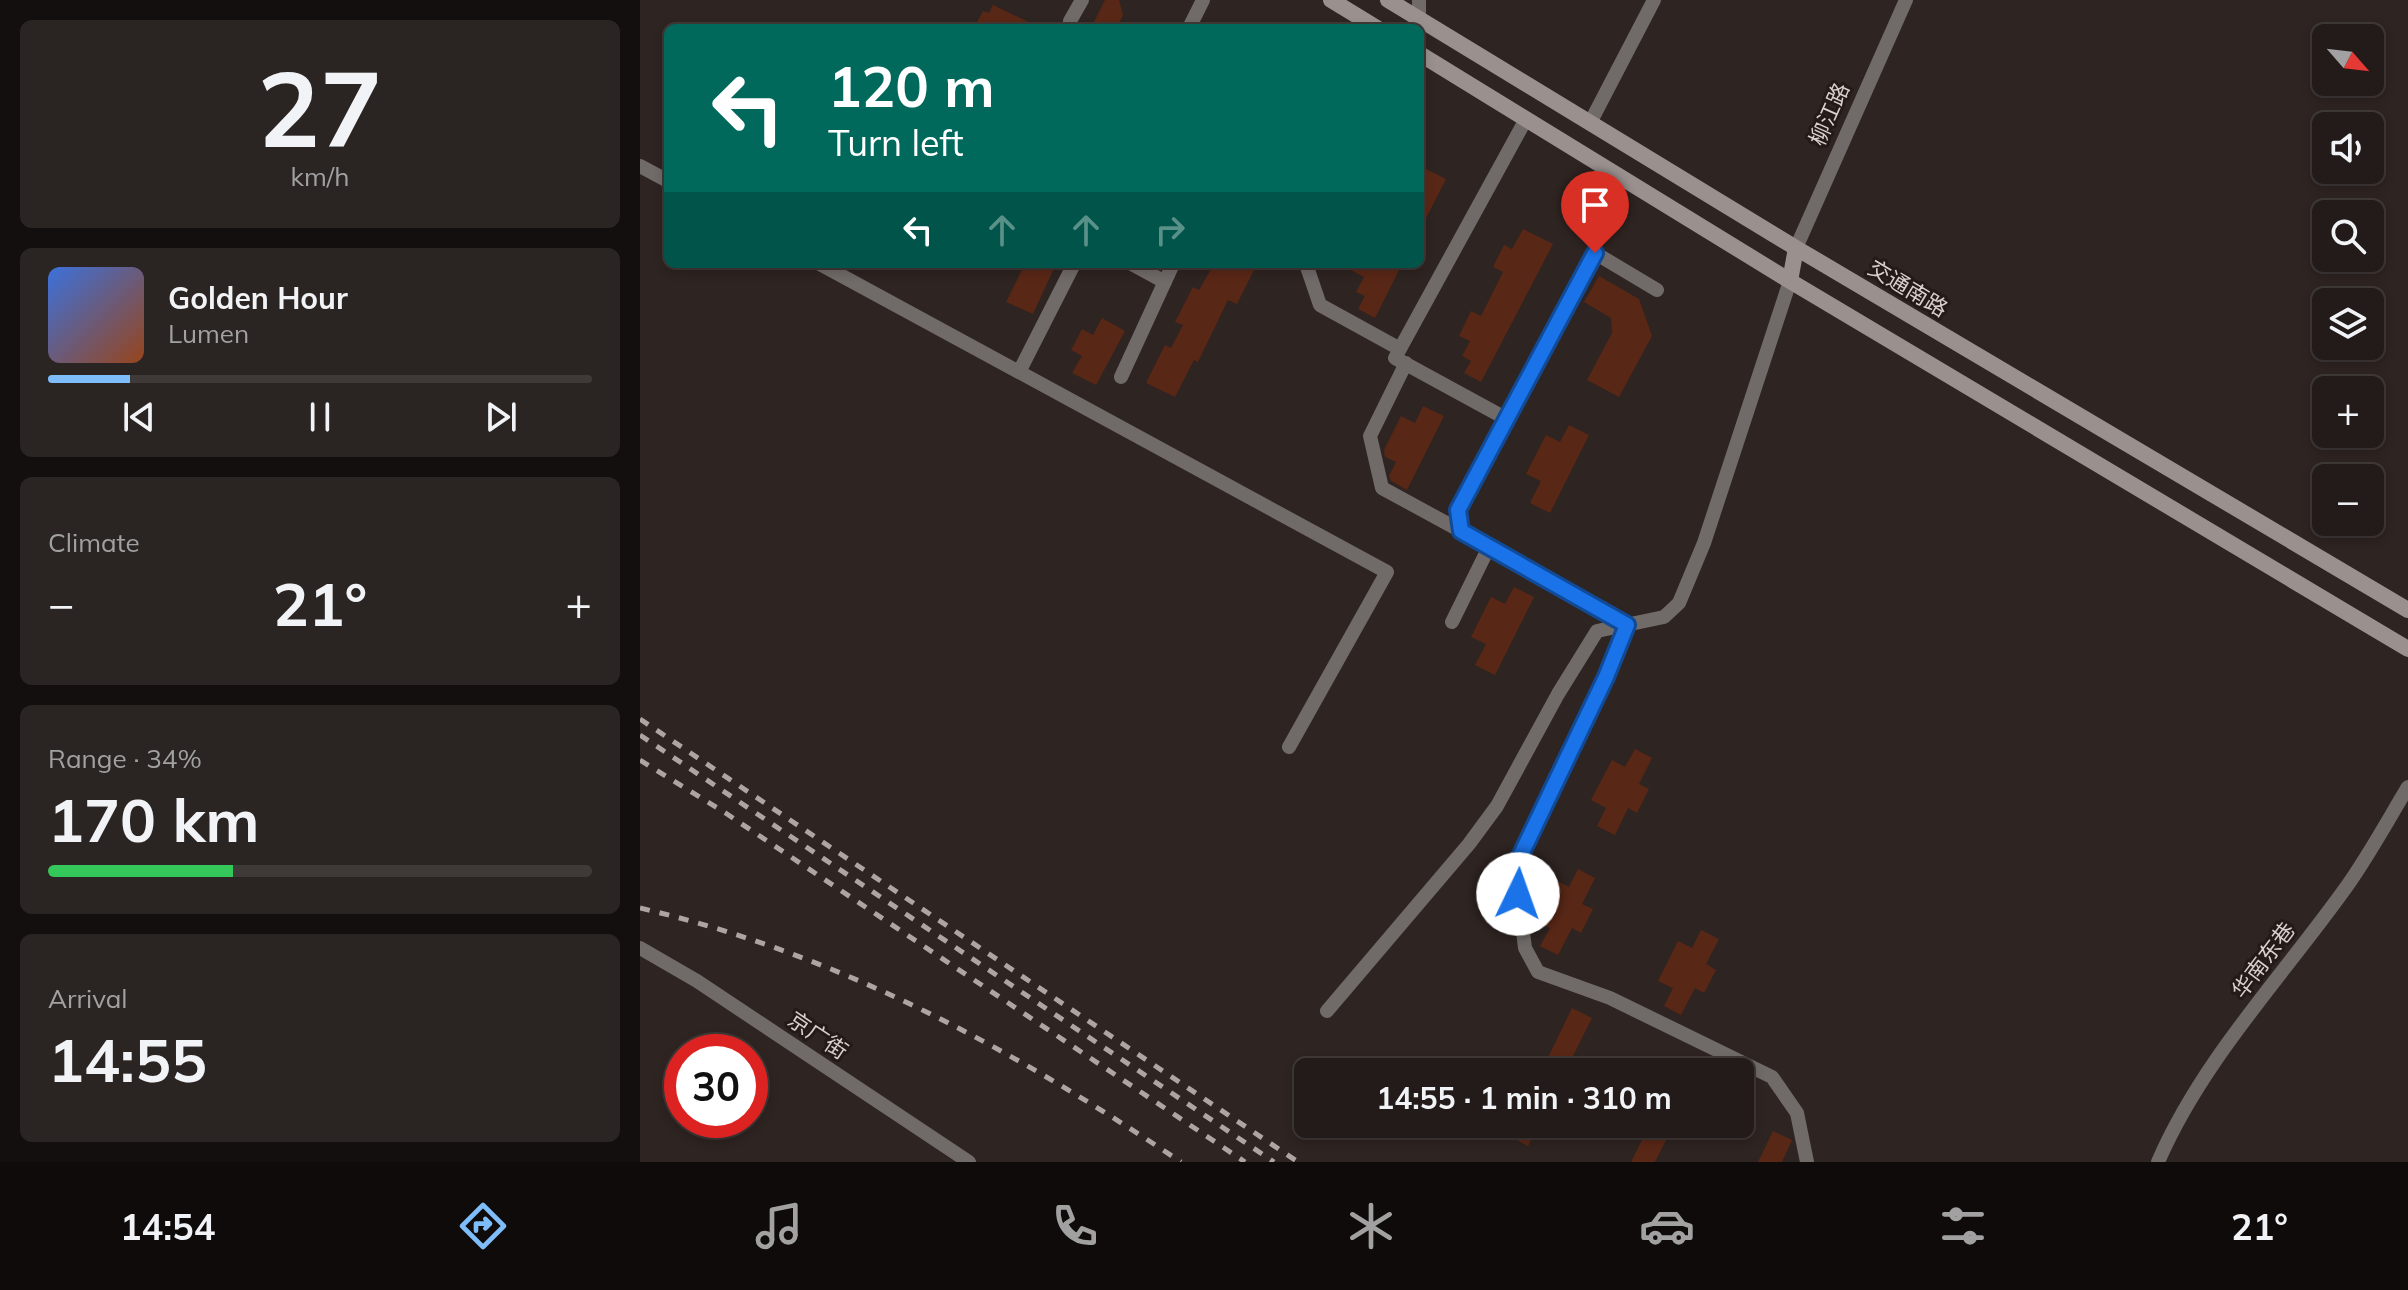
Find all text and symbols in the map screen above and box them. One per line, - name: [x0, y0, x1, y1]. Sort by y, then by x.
- north arrow: [2312, 24, 2384, 96]
- map controls: [2312, 24, 2384, 536]
- text: 27: [258, 42, 382, 173]
- text: 120 m: [828, 51, 995, 121]
- icon: left: [696, 56, 800, 160]
- street label: 柳江路: [1803, 78, 1855, 150]
- button: sound: [2312, 112, 2384, 184]
- text: Turn left: [828, 120, 964, 165]
- text: km/h: [291, 160, 349, 193]
- pin: [1561, 171, 1629, 253]
- icon: arrive: [1573, 183, 1617, 227]
- button: search: [2312, 200, 2384, 272]
- icon: left: [896, 208, 940, 252]
- icon: ahead: [980, 208, 1024, 252]
- icon: ahead: [1064, 208, 1108, 252]
- icon: right: [1148, 208, 1192, 252]
- street label: 交通南路: [1863, 253, 1953, 323]
- text: Golden Hour: [168, 279, 348, 317]
- button: layers: [2312, 288, 2384, 360]
- text: Lumen: [168, 317, 249, 350]
- button: +: [2312, 376, 2384, 448]
- icon: previous: [117, 395, 161, 439]
- icon: pause: [298, 395, 342, 439]
- icon: next: [479, 395, 523, 439]
- button: −: [2312, 464, 2384, 536]
- text: Climate: [48, 526, 140, 559]
- text: 21°: [273, 566, 367, 641]
- text: −: [48, 576, 74, 631]
- text: +: [566, 576, 592, 631]
- text: Range · 34%: [48, 742, 202, 775]
- text: 170 km: [48, 782, 260, 857]
- position arrow: [1476, 852, 1560, 936]
- street label: 华南东巷: [2225, 916, 2301, 1004]
- text: Arrival: [48, 982, 128, 1015]
- street label: 京广街: [783, 1005, 853, 1065]
- text: 14:55: [48, 1022, 207, 1097]
- speed limit sign: 30: [664, 1034, 768, 1138]
- text: 14:55 · 1 min · 310 m: [1376, 1079, 1672, 1117]
- icon: directions: [455, 1198, 511, 1254]
- icon: music: [751, 1198, 807, 1254]
- icon: phone: [1047, 1198, 1103, 1254]
- icon: climate: [1343, 1198, 1399, 1254]
- icon: car: [1639, 1198, 1695, 1254]
- icon: filters: [1935, 1198, 1991, 1254]
- text: 14:54: [120, 1204, 215, 1249]
- text: 21°: [2231, 1204, 2288, 1249]

